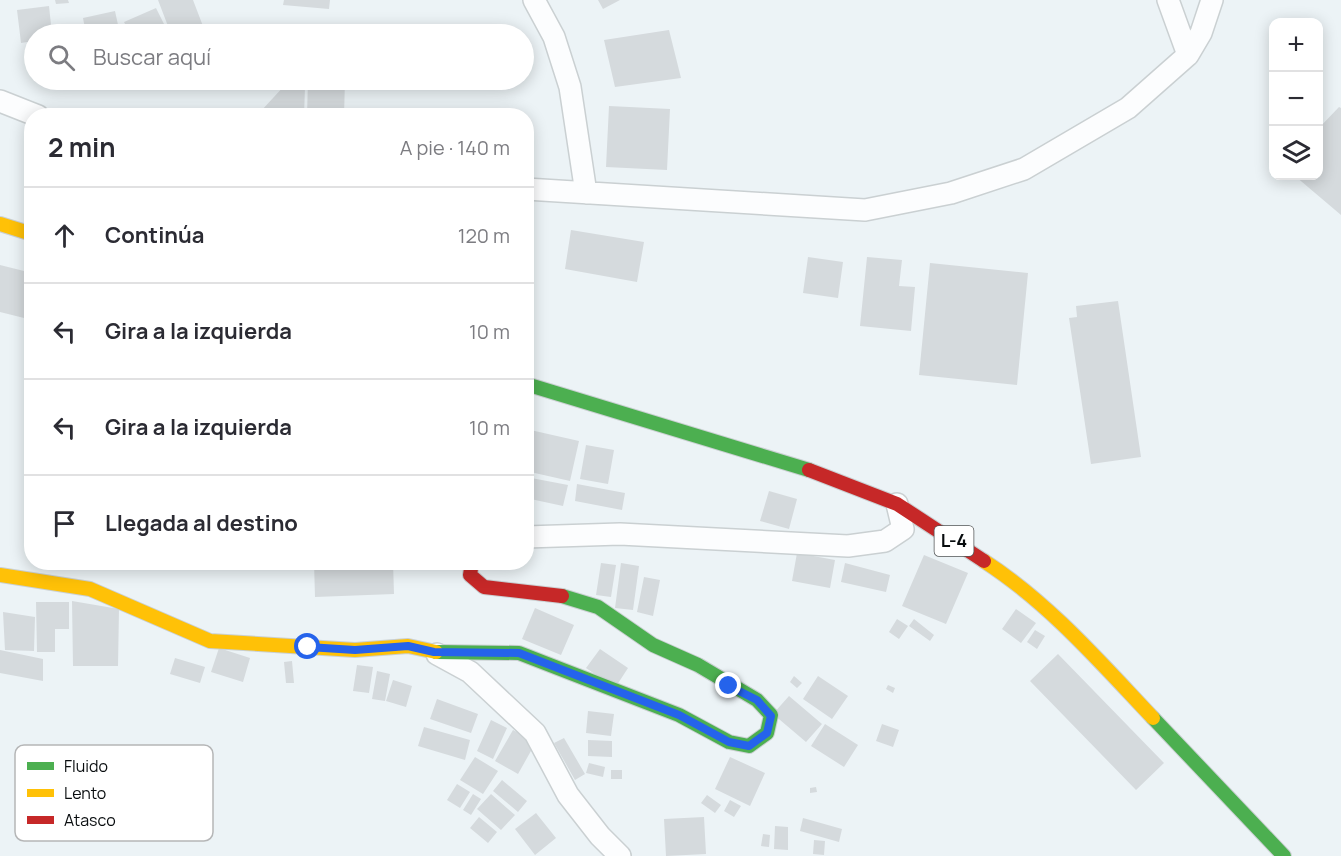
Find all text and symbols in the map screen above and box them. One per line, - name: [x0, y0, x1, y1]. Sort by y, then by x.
- map controls: [1269, 18, 1323, 180]
- button: +: [1269, 18, 1323, 72]
- search box: [24, 24, 534, 90]
- icon: search: [45, 41, 78, 74]
- text: Buscar aquí: [93, 42, 211, 72]
- button: −: [1269, 72, 1323, 126]
- button: layers: [1269, 126, 1323, 180]
- text: 2 min: [48, 129, 116, 165]
- text: A pie · 140 m: [400, 134, 510, 161]
- icon: ahead: [48, 219, 81, 252]
- text: Continúa: [105, 220, 205, 250]
- text: 120 m: [458, 222, 510, 249]
- icon: left: [48, 315, 81, 348]
- text: Gira a la izquierda: [105, 316, 292, 346]
- text: 10 m: [469, 318, 510, 345]
- icon: left: [48, 411, 81, 444]
- text: Gira a la izquierda: [105, 412, 292, 442]
- text: 10 m: [469, 414, 510, 441]
- icon: arrive: [48, 507, 81, 540]
- text: Llegada al destino: [105, 508, 298, 538]
- road number: L-4: [934, 526, 974, 556]
- route start: [294, 633, 320, 659]
- route end: [715, 672, 741, 698]
- legend: [15, 745, 213, 841]
- text: Fluido: [64, 755, 108, 777]
- text: Lento: [64, 782, 106, 804]
- text: Atasco: [64, 809, 116, 831]

